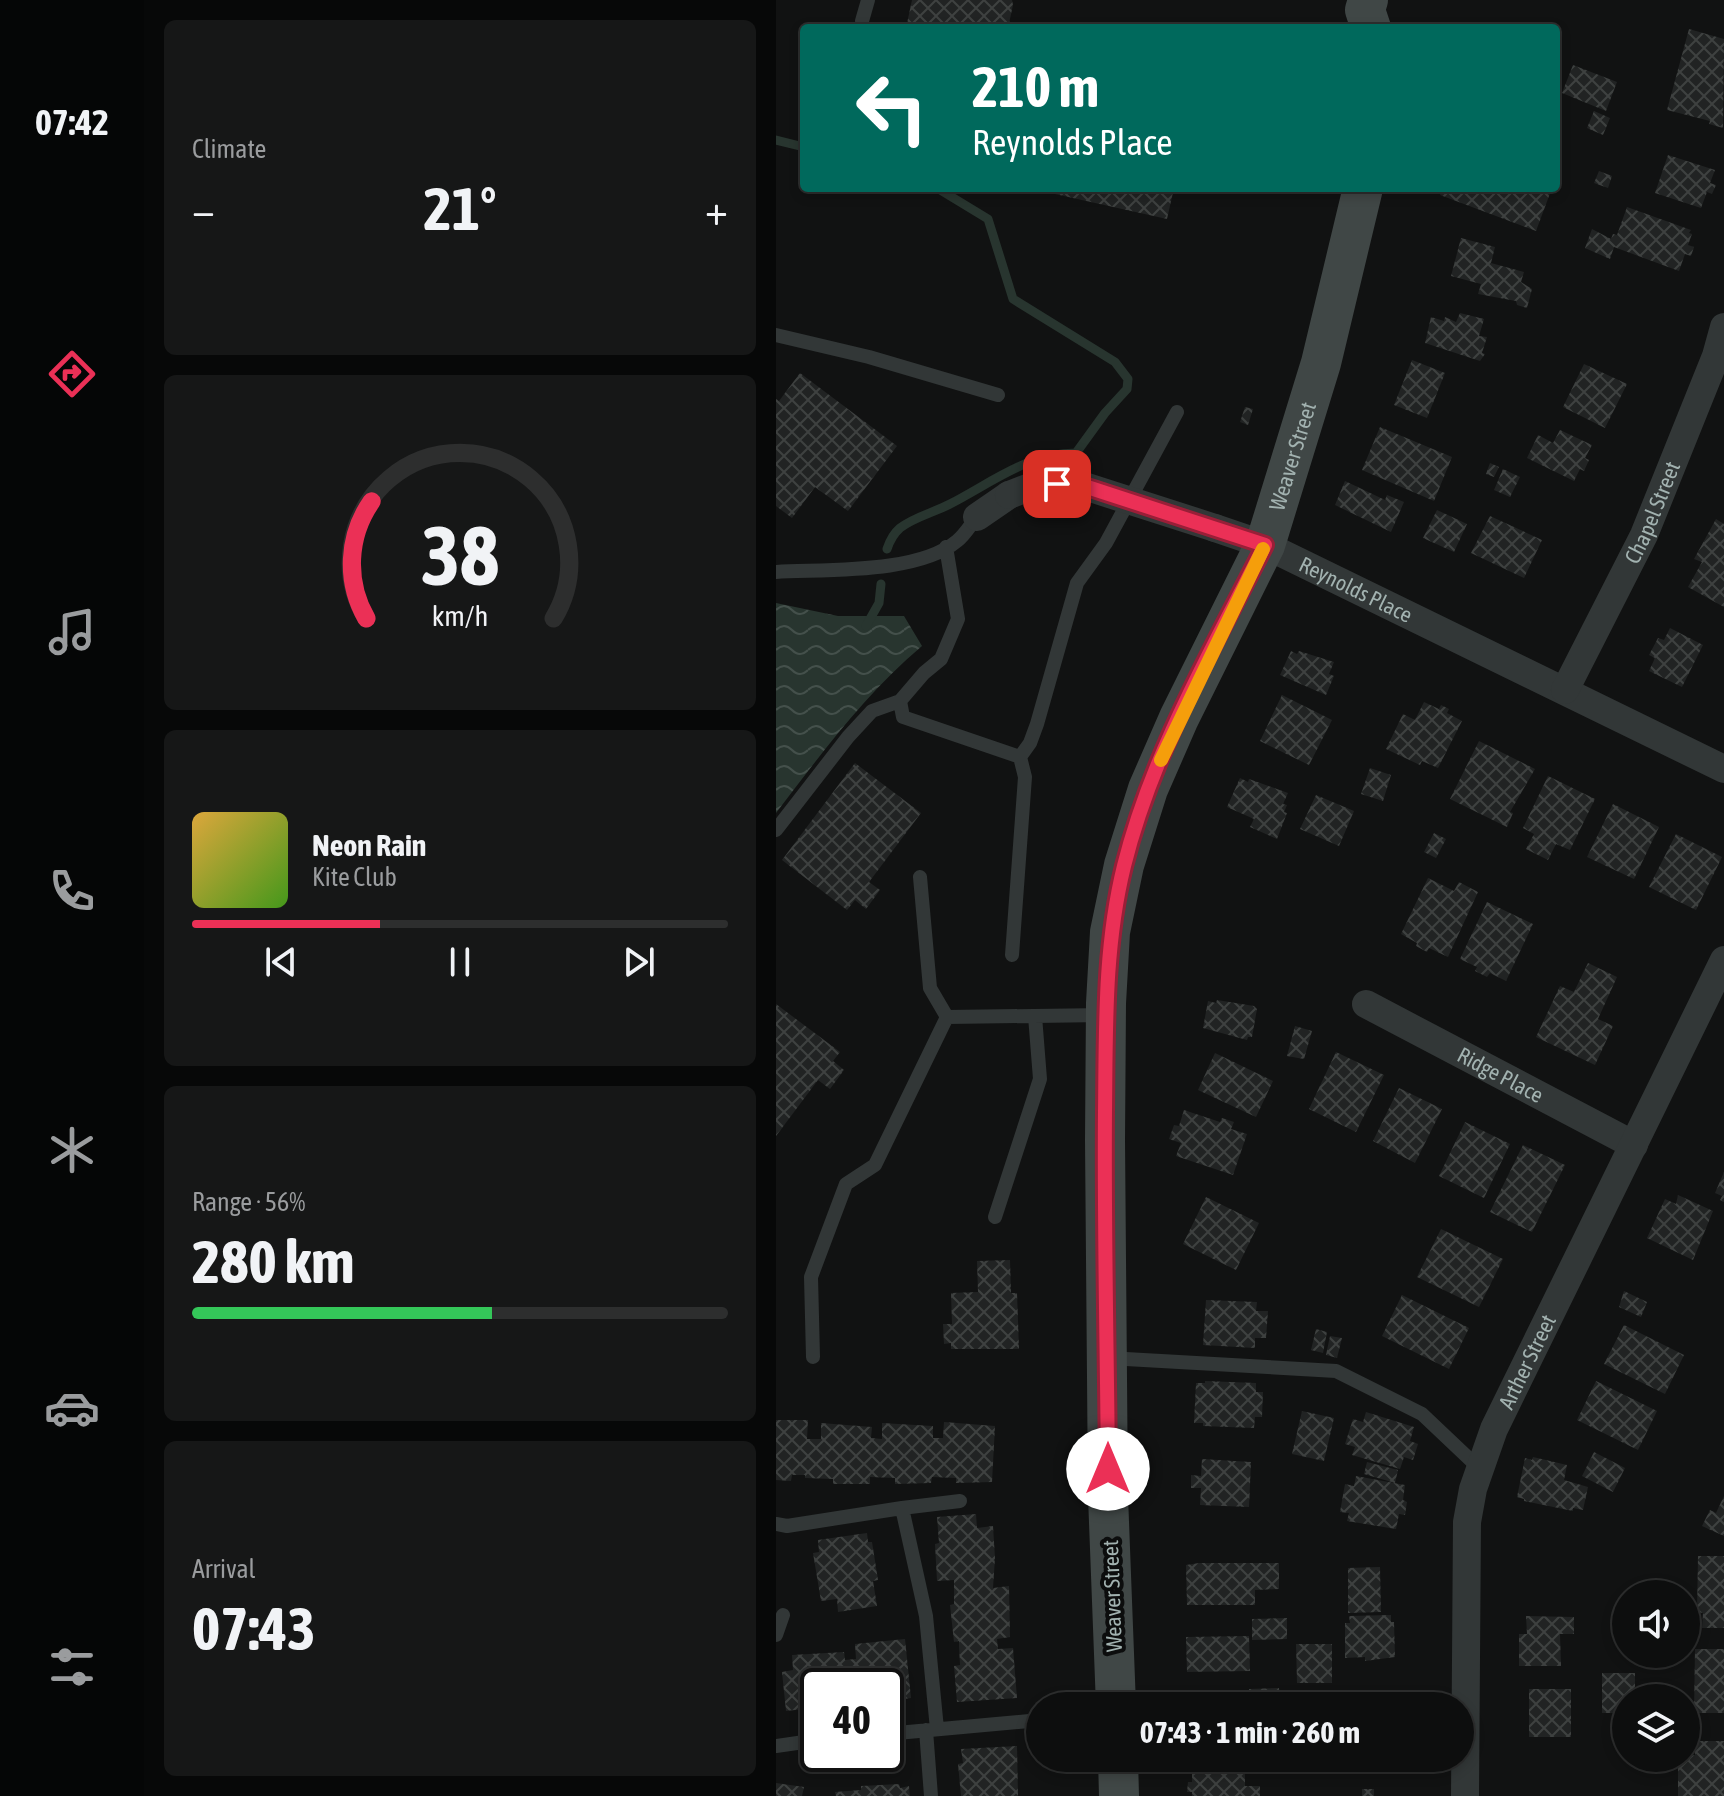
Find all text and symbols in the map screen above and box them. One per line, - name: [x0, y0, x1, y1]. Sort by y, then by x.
- text: 210 m: [972, 55, 1099, 119]
- icon: left: [840, 56, 944, 160]
- text: 07:42: [35, 101, 109, 143]
- text: Reynolds Place: [972, 121, 1173, 163]
- text: Climate: [192, 134, 266, 164]
- text: 21°: [424, 174, 496, 243]
- text: −: [192, 184, 215, 234]
- text: +: [705, 184, 728, 234]
- icon: directions: [44, 346, 100, 402]
- street label: Weaver Street: [1263, 399, 1321, 514]
- pin: [1023, 450, 1091, 518]
- street label: Chapel Street: [1619, 458, 1685, 568]
- icon: arrive: [1035, 462, 1079, 506]
- text: 38: [421, 506, 499, 602]
- street label: Reynolds Place: [1295, 551, 1417, 628]
- text: km/h: [432, 599, 488, 632]
- icon: music: [44, 604, 100, 660]
- text: Neon Rain: [312, 828, 426, 862]
- text: Kite Club: [312, 862, 397, 892]
- icon: phone: [44, 863, 100, 919]
- icon: previous: [259, 940, 303, 984]
- icon: pause: [438, 940, 482, 984]
- icon: next: [617, 940, 661, 984]
- street label: Ridge Place: [1453, 1041, 1548, 1108]
- icon: climate: [44, 1122, 100, 1178]
- text: Range · 56%: [192, 1187, 305, 1217]
- text: 280 km: [192, 1227, 354, 1296]
- street label: Arther Street: [1493, 1310, 1561, 1413]
- icon: car: [44, 1380, 100, 1436]
- position arrow: [1066, 1427, 1150, 1511]
- street label: Weaver Street: [1097, 1540, 1127, 1652]
- text: Arrival: [192, 1554, 256, 1584]
- map controls: [1612, 1580, 1700, 1772]
- button: sound: [1612, 1580, 1700, 1668]
- text: 07:43: [192, 1594, 315, 1663]
- icon: filters: [44, 1639, 100, 1695]
- speed limit sign: 40: [800, 1668, 904, 1772]
- button: layers: [1612, 1684, 1700, 1772]
- text: 07:43 · 1 min · 260 m: [1140, 1715, 1360, 1749]

